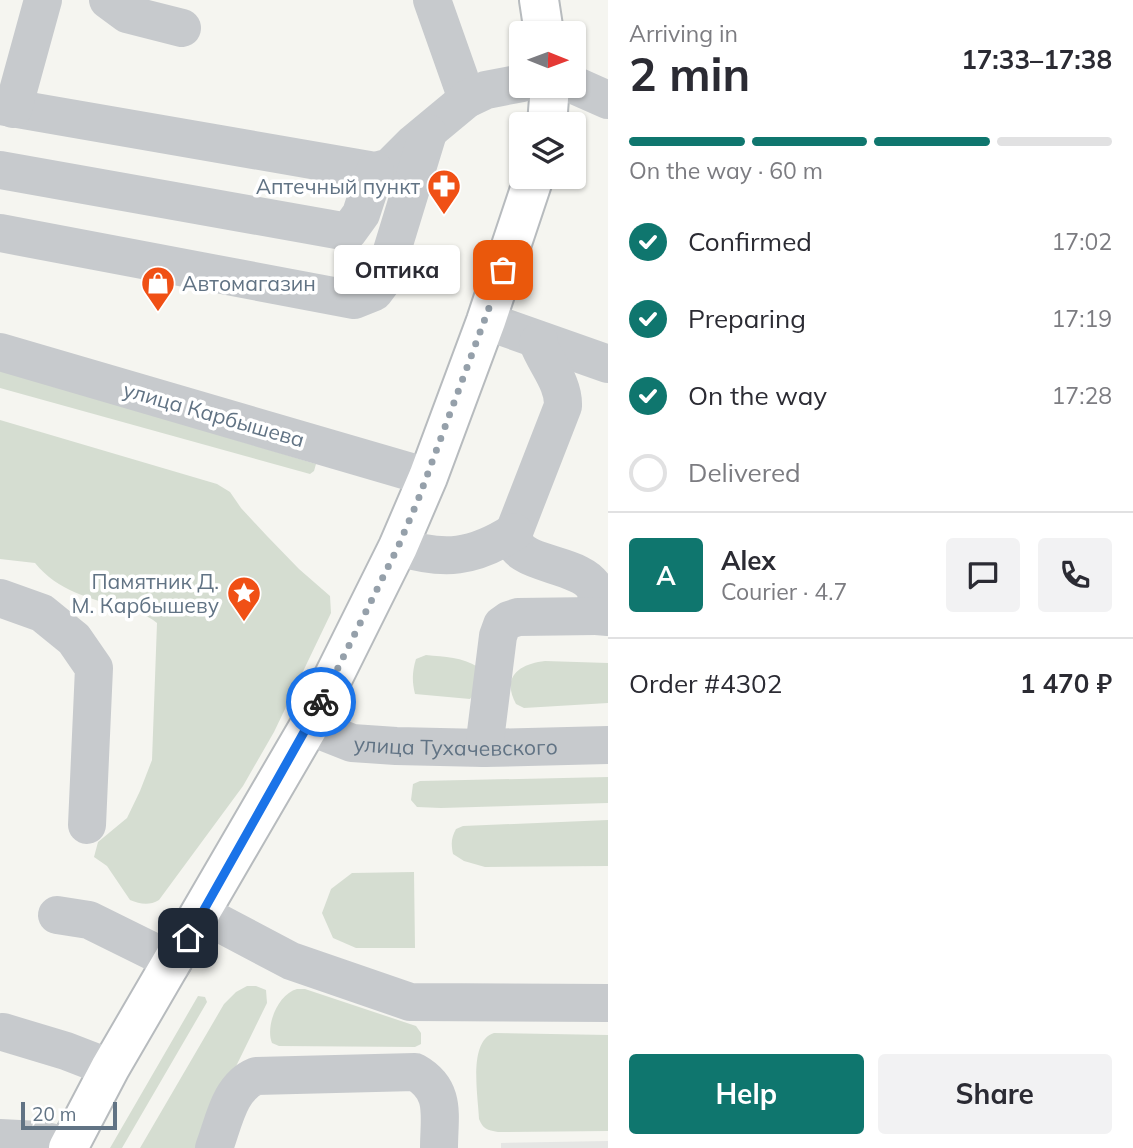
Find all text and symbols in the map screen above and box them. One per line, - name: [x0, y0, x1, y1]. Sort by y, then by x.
- text: Arriving in: [629, 19, 738, 48]
- north arrow: [509, 21, 586, 98]
- map controls: [509, 21, 586, 189]
- text: 17:33–17:38: [961, 43, 1112, 76]
- text: 2 min: [629, 45, 750, 103]
- button: layers: [509, 112, 586, 189]
- text: On the way · 60 m: [629, 156, 823, 185]
- pharmacy icon: Аптечный пункт: [425, 167, 463, 216]
- place label: Аптечный пункт: [256, 173, 420, 199]
- icon: check: [629, 223, 667, 261]
- text: Confirmed: [688, 225, 812, 258]
- text: 17:02: [1052, 227, 1112, 256]
- pin: [473, 240, 533, 300]
- callout: Оптика: [335, 246, 461, 294]
- icon: bag: [484, 251, 522, 289]
- text: Оптика: [354, 255, 440, 284]
- shop icon: Автомагазин: [139, 264, 177, 313]
- place label: Автомагазин: [182, 270, 316, 296]
- icon: check: [629, 300, 667, 338]
- text: Preparing: [688, 302, 806, 335]
- text: 17:19: [1052, 304, 1112, 333]
- street label: улица Карбышева: [120, 376, 308, 452]
- icon: check: [629, 377, 667, 415]
- text: On the way: [688, 379, 827, 412]
- text: 17:28: [1052, 381, 1112, 410]
- text: Delivered: [688, 456, 801, 489]
- button: chat: [946, 538, 1020, 612]
- button: phone: [1038, 538, 1112, 612]
- text: Alex: [721, 544, 776, 577]
- text: A: [656, 559, 676, 592]
- place label: Памятник Д. М. Карбышеву: [72, 568, 219, 618]
- place icon: Памятник Д. М. Карбышеву: [225, 574, 263, 623]
- text: Courier · 4.7: [721, 577, 847, 606]
- courier: [286, 667, 356, 737]
- text: Order #4302: [629, 667, 782, 700]
- text: 1 470 ₽: [1020, 667, 1112, 700]
- icon: bike: [302, 683, 340, 721]
- street label: улица Тухачевского: [353, 730, 558, 761]
- pin: [158, 908, 218, 968]
- icon: home: [169, 919, 207, 957]
- button: Help: [629, 1054, 864, 1134]
- button: Share: [878, 1054, 1112, 1134]
- scale bar: [21, 1099, 117, 1131]
- text: 20 m: [32, 1102, 76, 1126]

